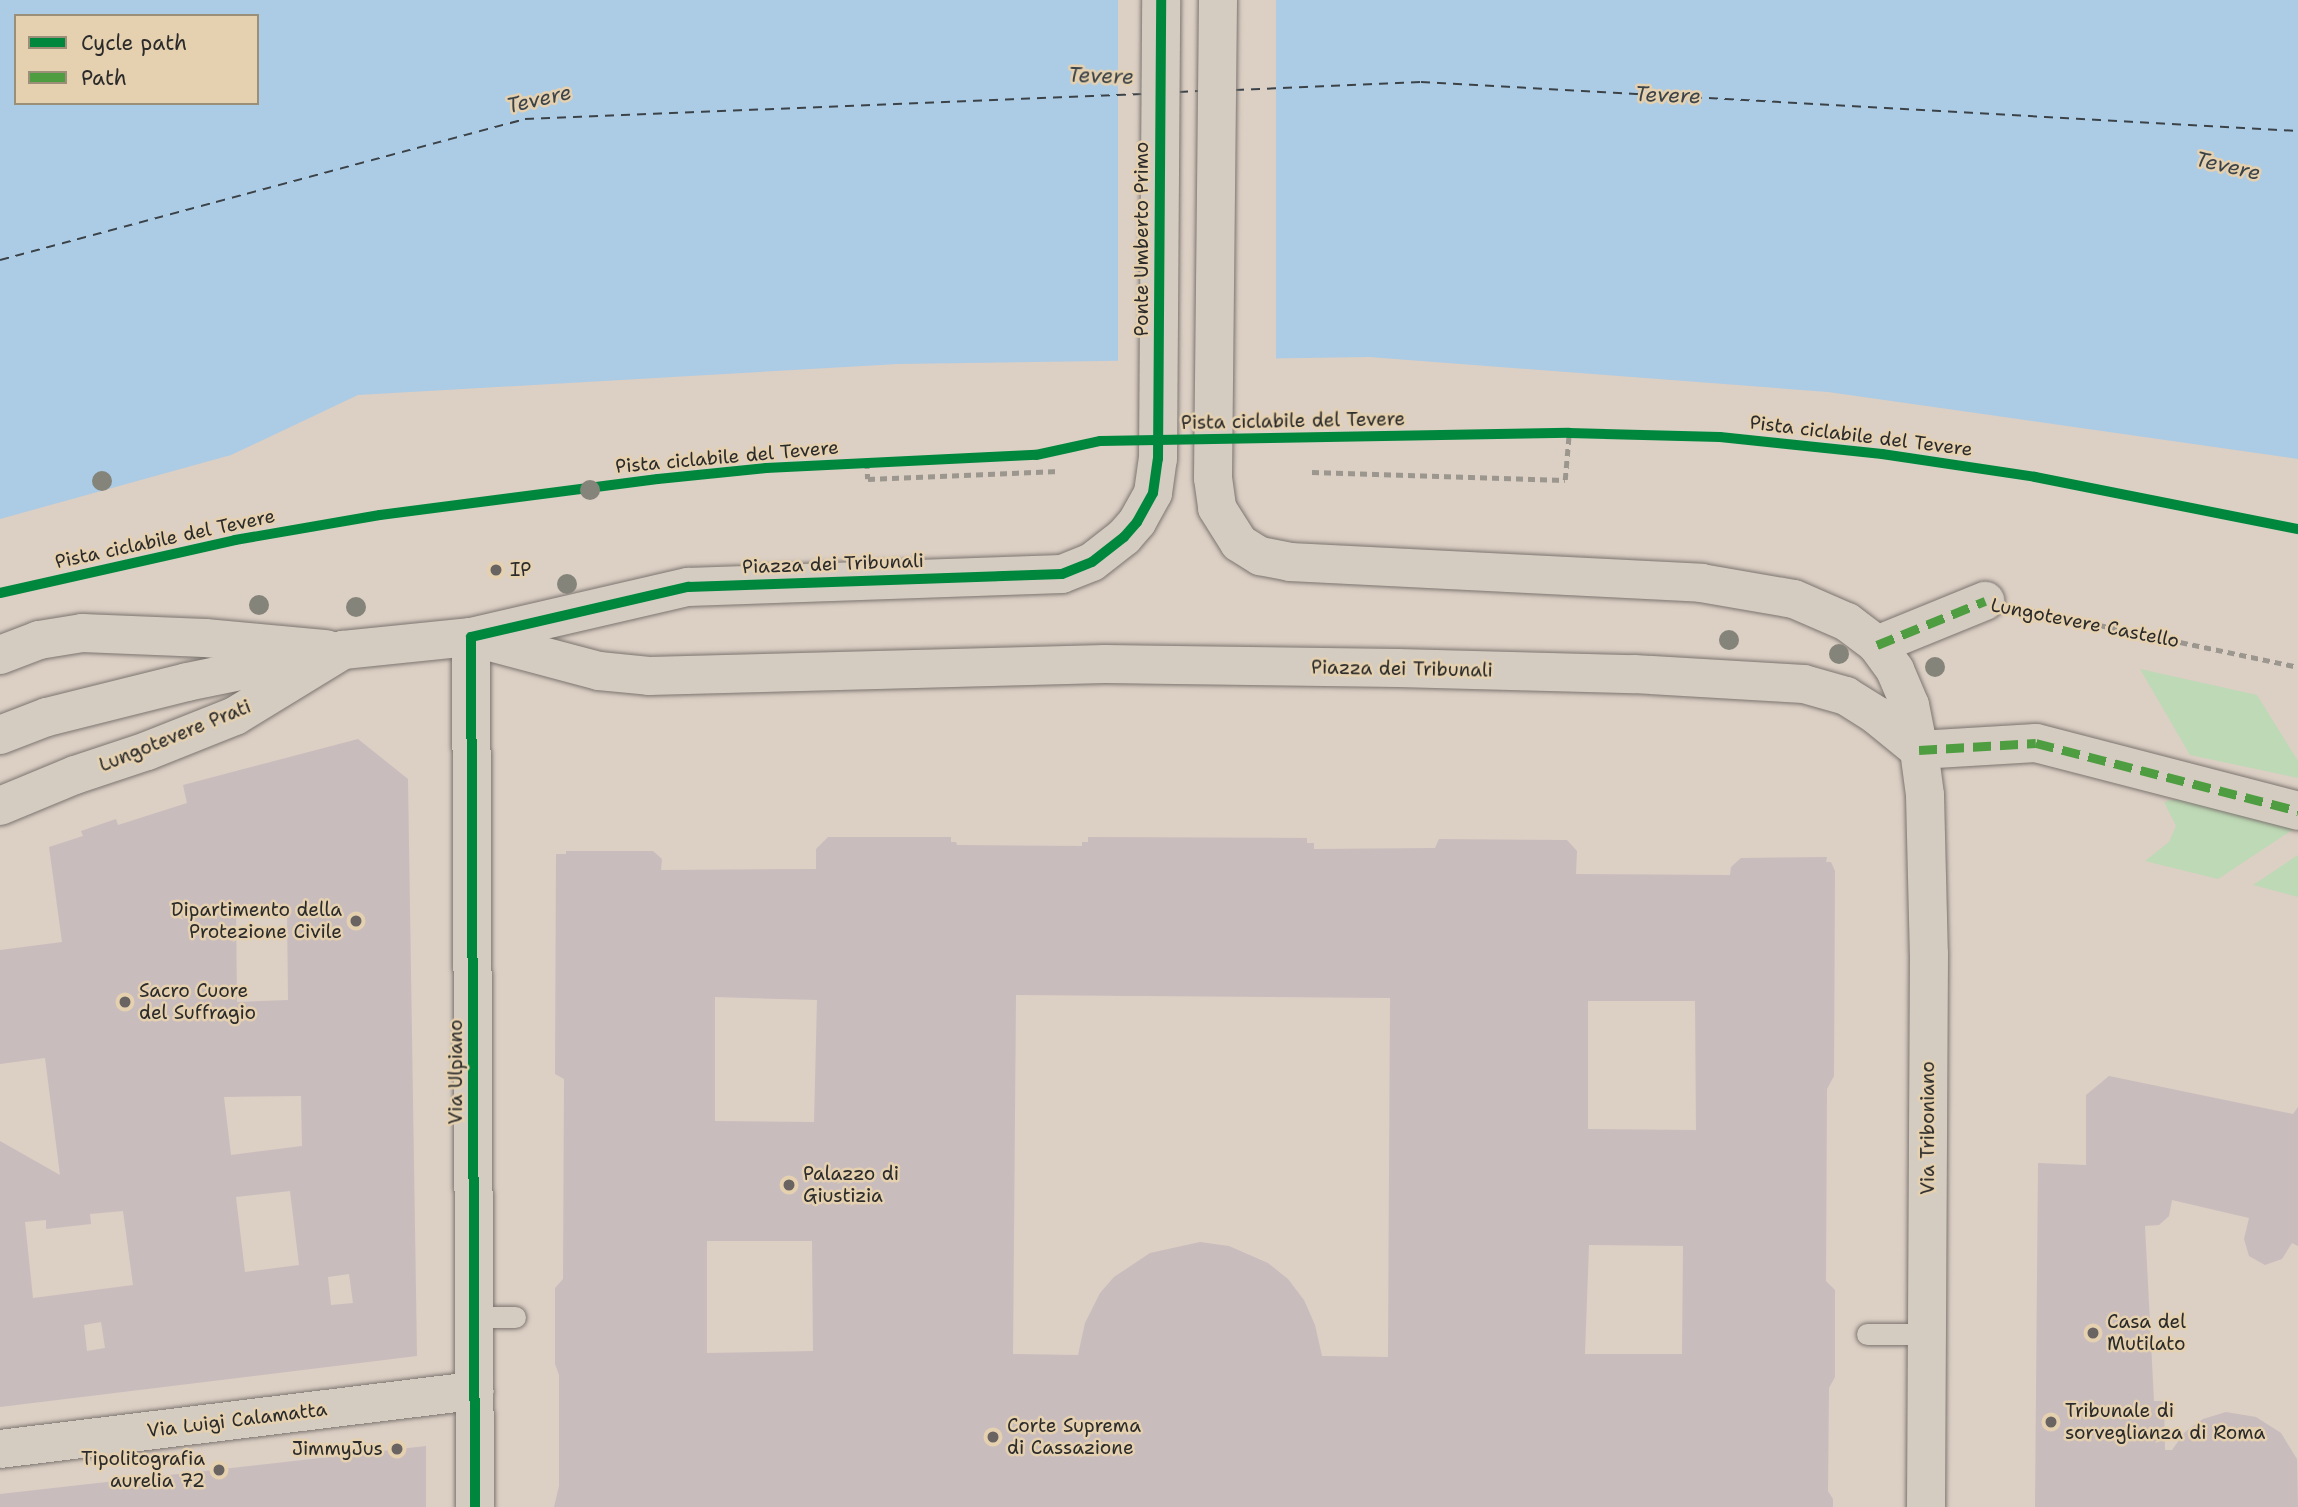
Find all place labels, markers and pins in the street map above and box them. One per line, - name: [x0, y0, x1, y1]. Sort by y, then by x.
- place label: IP: [510, 559, 531, 581]
- marker: IP: [488, 562, 504, 578]
- place label: Dipartimento della Protezione Civile: [171, 899, 342, 943]
- marker: Dipartimento della Protezione Civile: [348, 913, 364, 929]
- place label: Sacro Cuore del Suffragio: [139, 980, 256, 1024]
- marker: Sacro Cuore del Suffragio: [117, 994, 133, 1010]
- place label: Palazzo di Giustizia: [803, 1163, 899, 1207]
- marker: Palazzo di Giustizia: [781, 1177, 797, 1193]
- place label: Casa del Mutilato: [2107, 1311, 2186, 1355]
- marker: Casa del Mutilato: [2085, 1325, 2101, 1341]
- place label: Tribunale di sorveglianza di Roma: [2065, 1400, 2265, 1444]
- marker: Tribunale di sorveglianza di Roma: [2043, 1414, 2059, 1430]
- place label: Corte Suprema di Cassazione: [1007, 1415, 1141, 1459]
- marker: Corte Suprema di Cassazione: [985, 1429, 1001, 1445]
- place label: JimmyJus: [292, 1438, 383, 1460]
- marker: JimmyJus: [389, 1441, 405, 1457]
- place label: Tipolitografia aurelia 72: [81, 1448, 205, 1492]
- marker: Tipolitografia aurelia 72: [211, 1462, 227, 1478]

